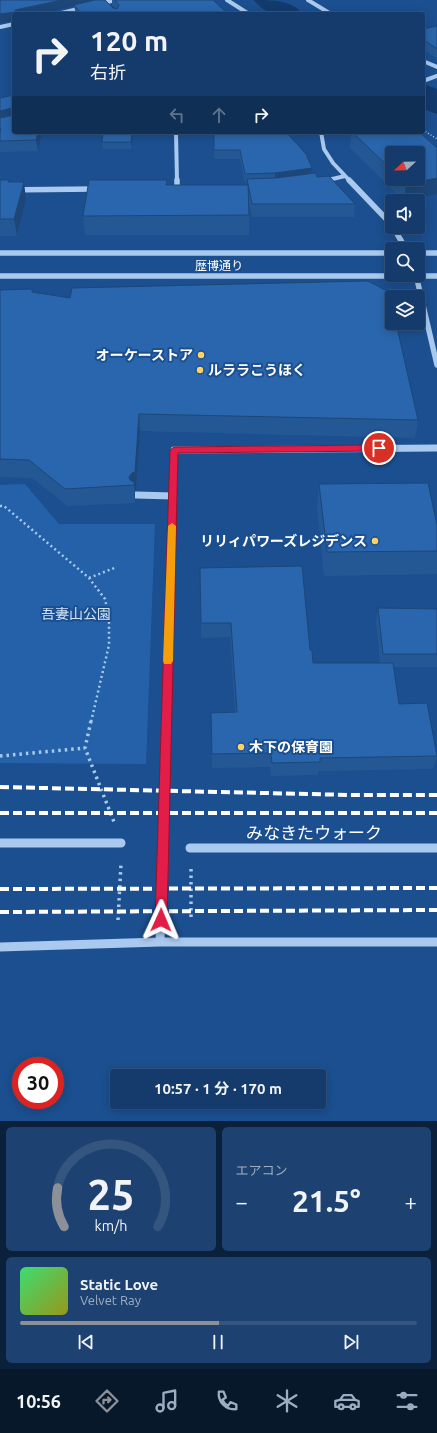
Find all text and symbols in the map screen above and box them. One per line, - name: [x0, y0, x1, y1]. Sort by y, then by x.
- text: 120 m: [90, 25, 168, 56]
- icon: right: [24, 28, 76, 80]
- text: 右折: [90, 62, 126, 82]
- icon: left: [166, 104, 188, 126]
- icon: ahead: [208, 104, 230, 126]
- icon: right: [250, 104, 272, 126]
- north arrow: [385, 146, 425, 186]
- map controls: [385, 146, 425, 330]
- button: sound: [385, 194, 425, 234]
- button: search: [385, 242, 425, 282]
- street label: 歴博通り: [195, 259, 243, 272]
- button: layers: [385, 290, 425, 330]
- place label: オーケーストア: [96, 347, 193, 363]
- marker: オーケーストア: [196, 350, 206, 360]
- place label: ルララこうほく: [208, 362, 306, 378]
- marker: ルララこうほく: [195, 365, 205, 375]
- pin: [362, 431, 396, 465]
- icon: arrive: [368, 437, 390, 459]
- place label: リリィパワーズレジデンス: [200, 533, 367, 549]
- marker: リリィパワーズレジデンス: [370, 536, 380, 546]
- park label: 吾妻山公園: [41, 606, 111, 622]
- place label: 木下の保育園: [249, 739, 333, 755]
- marker: 木下の保育園: [236, 742, 246, 752]
- street label: みなきたウォーク: [246, 823, 382, 842]
- position arrow: [140, 899, 182, 941]
- speed limit sign: 30: [12, 1057, 64, 1109]
- text: 10:57 · 1 分 · 170 m: [154, 1080, 282, 1097]
- text: エアコン: [236, 1163, 288, 1177]
- text: 25: [87, 1171, 134, 1218]
- text: 21.5°: [292, 1184, 361, 1218]
- text: −: [236, 1189, 248, 1214]
- text: +: [405, 1189, 417, 1214]
- text: km/h: [94, 1218, 127, 1234]
- text: Static Love: [80, 1276, 158, 1293]
- text: Velvet Ray: [80, 1293, 141, 1307]
- icon: previous: [75, 1331, 97, 1353]
- icon: pause: [207, 1331, 229, 1353]
- icon: next: [340, 1331, 362, 1353]
- icon: directions: [93, 1387, 121, 1415]
- icon: music: [153, 1387, 181, 1415]
- icon: phone: [213, 1387, 241, 1415]
- icon: climate: [273, 1387, 301, 1415]
- icon: car: [333, 1387, 361, 1415]
- icon: filters: [393, 1387, 421, 1415]
- text: 10:56: [16, 1391, 61, 1411]

